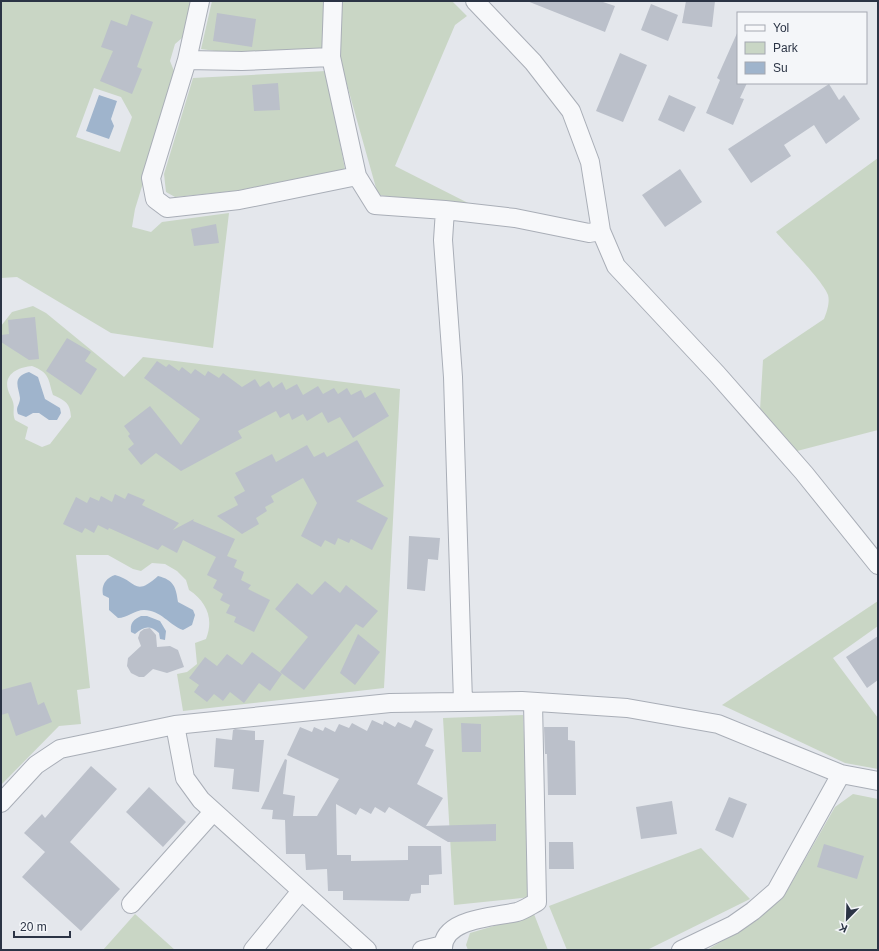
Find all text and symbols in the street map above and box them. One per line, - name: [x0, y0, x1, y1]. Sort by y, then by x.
- legend: [737, 12, 867, 84]
- text: Yol: [773, 21, 789, 35]
- text: Park: [773, 41, 799, 55]
- text: Su: [773, 61, 788, 75]
- north arrow: [827, 899, 867, 939]
- scale bar: [14, 913, 70, 939]
- text: 20 m: [20, 920, 47, 934]
- text: K: [837, 921, 849, 935]

